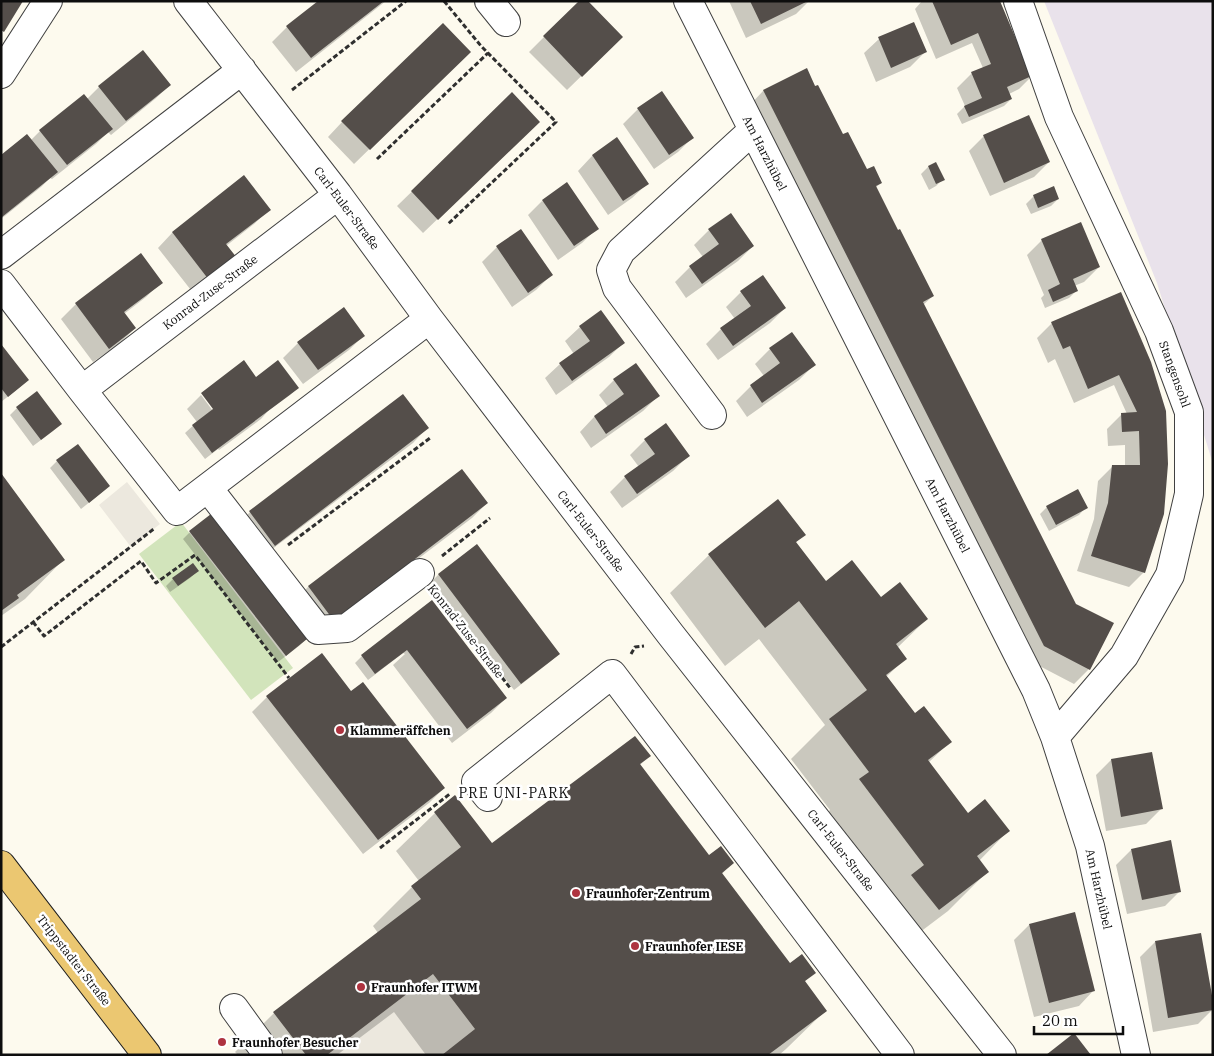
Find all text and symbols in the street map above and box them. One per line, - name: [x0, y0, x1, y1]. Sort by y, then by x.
- street label: Am Harzhübel: [740, 113, 791, 193]
- street label: Carl-Euler-Straße: [311, 164, 383, 252]
- street label: Konrad-Zuse-Straße: [160, 251, 260, 333]
- street label: Stangensohl: [1156, 339, 1194, 410]
- street label: Am Harzhübel: [923, 475, 974, 555]
- street label: Carl-Euler-Straße: [554, 487, 628, 575]
- street label: Konrad-Zuse-Straße: [425, 581, 507, 681]
- place label: Klammeräffchen: [350, 723, 451, 738]
- marker: Klammeräffchen: [334, 724, 346, 736]
- district label: PRE UNI-PARK: [459, 784, 569, 802]
- street label: Carl-Euler-Straße: [804, 806, 878, 894]
- street label: Am Harzhübel: [1082, 847, 1116, 931]
- place label: Fraunhofer-Zentrum: [586, 886, 710, 901]
- marker: Fraunhofer-Zentrum: [570, 887, 582, 899]
- street label: Trippstadter Straße: [34, 912, 114, 1008]
- place label: Fraunhofer IESE: [645, 939, 743, 954]
- marker: Fraunhofer IESE: [629, 940, 641, 952]
- place label: Fraunhofer ITWM: [371, 980, 478, 995]
- marker: Fraunhofer ITWM: [355, 981, 367, 993]
- scale bar: [1034, 1004, 1123, 1036]
- text: 20 m: [1042, 1011, 1078, 1030]
- place label: Fraunhofer Besucher: [232, 1035, 359, 1050]
- marker: Fraunhofer Besucher: [216, 1036, 228, 1048]

